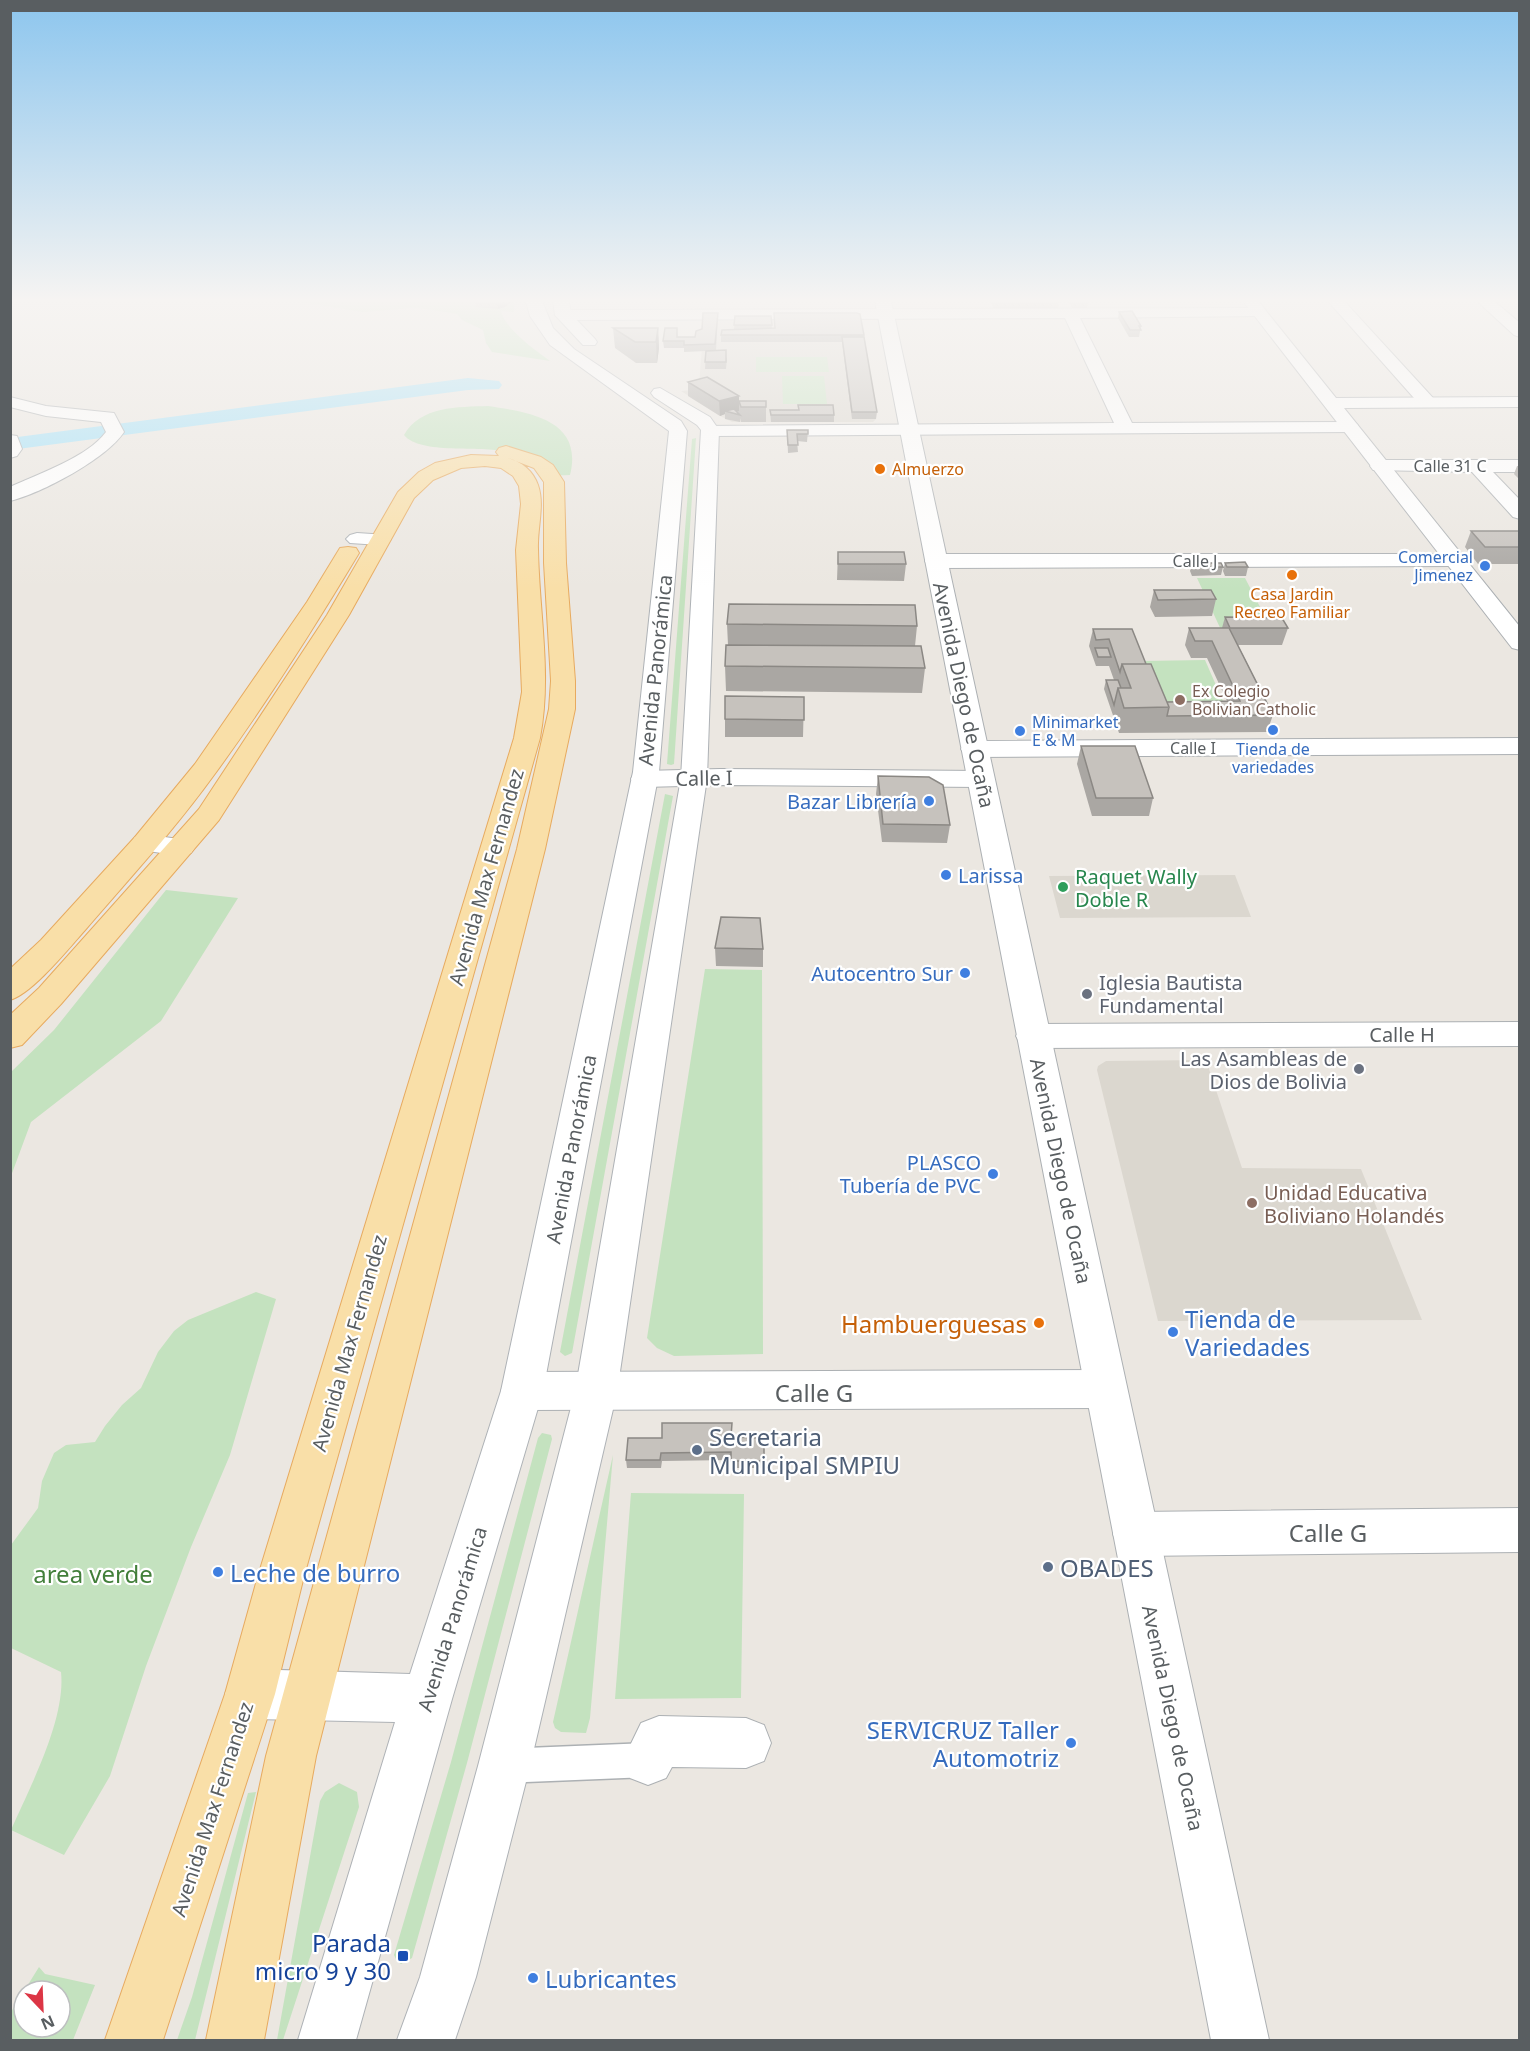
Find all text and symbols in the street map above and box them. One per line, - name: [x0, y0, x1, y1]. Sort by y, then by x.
- street label: Calle 31 C: [1413, 455, 1487, 477]
- place label: Almuerzo: [892, 458, 964, 480]
- marker: Almuerzo: [873, 462, 887, 476]
- place label: Comercial Jimenez: [1398, 546, 1473, 586]
- street label: Calle J: [1173, 550, 1217, 572]
- marker: Comercial Jimenez: [1478, 559, 1492, 573]
- marker: Casa Jardin Recreo Familiar: [1285, 568, 1299, 582]
- street label: Avenida Panorámica: [632, 573, 678, 767]
- street label: Avenida Diego de Ocaña: [927, 580, 1001, 810]
- place label: Casa Jardin Recreo Familiar: [1234, 583, 1350, 623]
- place label: Ex Colegio Bolivian Catholic: [1192, 680, 1316, 720]
- marker: Ex Colegio Bolivian Catholic: [1173, 693, 1187, 707]
- place label: Minimarket E & M: [1032, 711, 1119, 751]
- marker: Tienda de variedades: [1266, 723, 1280, 737]
- marker: Minimarket E & M: [1013, 724, 1027, 738]
- street label: Calle I: [1170, 737, 1216, 759]
- place label: Tienda de variedades: [1232, 738, 1314, 778]
- street label: Calle I: [675, 764, 733, 792]
- street label: Avenida Max Fernandez: [442, 765, 530, 989]
- place label: Bazar Librería: [787, 788, 917, 815]
- marker: Bazar Librería: [922, 794, 936, 808]
- place label: Larissa: [958, 862, 1024, 889]
- place label: Raquet Wally Doble R: [1075, 863, 1198, 913]
- marker: Larissa: [939, 868, 953, 882]
- marker: Raquet Wally Doble R: [1056, 880, 1070, 894]
- place label: Autocentro Sur: [811, 960, 953, 987]
- marker: Autocentro Sur: [958, 966, 972, 980]
- place label: Iglesia Bautista Fundamental: [1099, 969, 1243, 1019]
- marker: Iglesia Bautista Fundamental: [1080, 987, 1094, 1001]
- street label: Calle H: [1369, 1021, 1435, 1048]
- place label: Las Asambleas de Dios de Bolivia: [1180, 1045, 1347, 1095]
- street label: Avenida Panorámica: [539, 1052, 603, 1246]
- street label: Avenida Diego de Ocaña: [1024, 1056, 1098, 1286]
- marker: Las Asambleas de Dios de Bolivia: [1352, 1062, 1366, 1076]
- place label: PLASCO Tubería de PVC: [840, 1149, 981, 1199]
- marker: PLASCO Tubería de PVC: [986, 1167, 1000, 1181]
- place label: Unidad Educativa Boliviano Holandés: [1264, 1179, 1444, 1229]
- marker: Unidad Educativa Boliviano Holandés: [1245, 1196, 1259, 1210]
- street label: Avenida Max Fernandez: [305, 1231, 393, 1455]
- place label: Tienda de Variedades: [1185, 1302, 1310, 1363]
- place label: Hambuerguesas: [841, 1307, 1027, 1340]
- marker: Hambuerguesas: [1032, 1316, 1046, 1330]
- marker: Tienda de Variedades: [1166, 1325, 1180, 1339]
- street label: Calle G: [775, 1376, 853, 1409]
- place label: Secretaria Municipal SMPIU: [709, 1420, 900, 1481]
- marker: Secretaria Municipal SMPIU: [690, 1443, 704, 1457]
- street label: Calle G: [1289, 1516, 1367, 1549]
- street label: Avenida Panorámica: [411, 1523, 493, 1715]
- place label: OBADES: [1060, 1551, 1154, 1584]
- place label: Leche de burro: [230, 1556, 400, 1589]
- park label: area verde: [33, 1557, 153, 1590]
- marker: OBADES: [1041, 1560, 1055, 1574]
- marker: Leche de burro: [211, 1565, 225, 1579]
- street label: Avenida Diego de Ocaña: [1136, 1603, 1210, 1833]
- street label: Avenida Max Fernandez: [165, 1698, 259, 1920]
- place label: SERVICRUZ Taller Automotriz: [867, 1713, 1059, 1774]
- marker: SERVICRUZ Taller Automotriz: [1064, 1736, 1078, 1750]
- place label: Parada micro 9 y 30: [255, 1926, 391, 1987]
- marker: Parada micro 9 y 30: [396, 1949, 410, 1963]
- place label: Lubricantes: [545, 1962, 677, 1995]
- marker: Lubricantes: [526, 1971, 540, 1985]
- north arrow: [12, 1979, 72, 2039]
- text: N: [38, 2010, 58, 2035]

